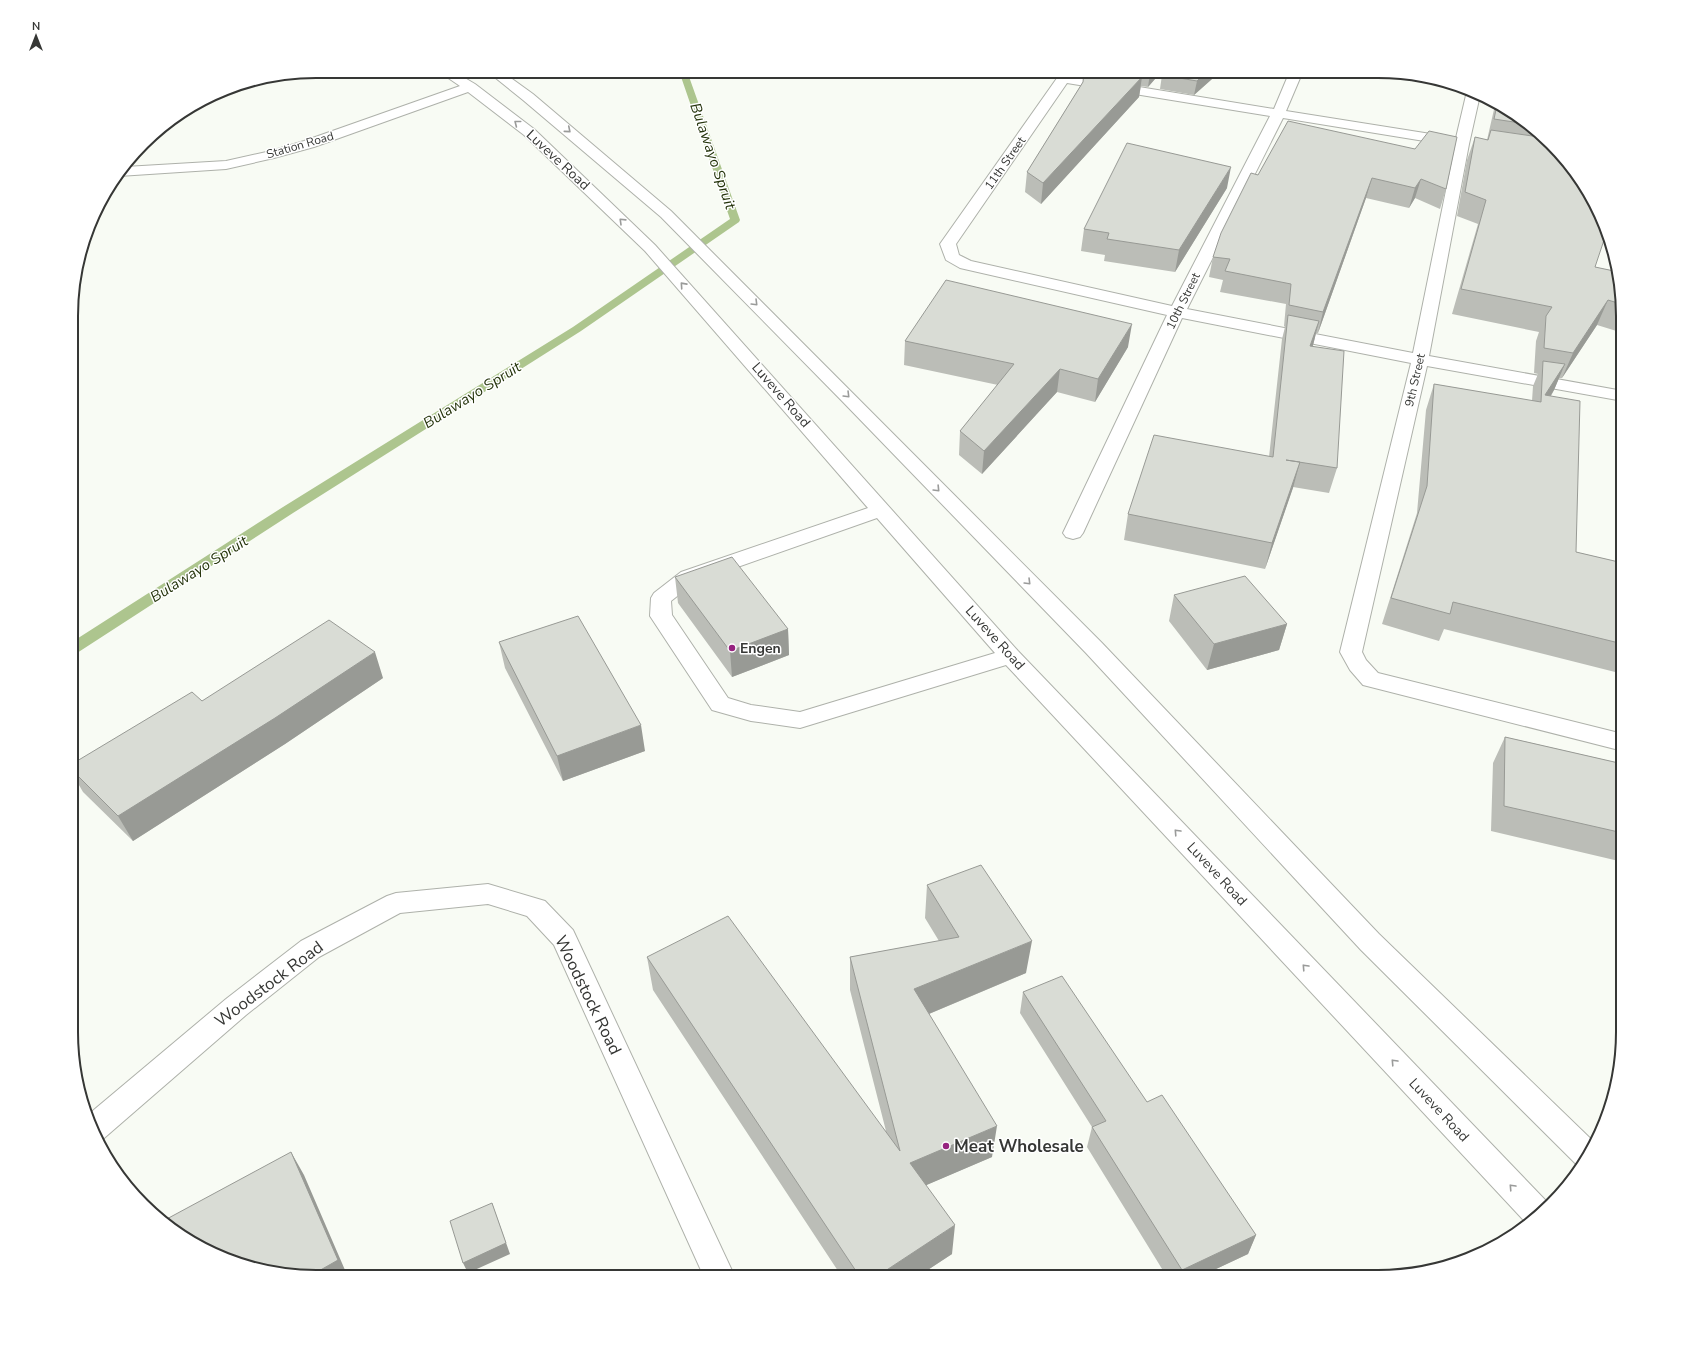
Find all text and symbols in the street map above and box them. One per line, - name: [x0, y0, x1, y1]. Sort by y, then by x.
- north arrow: [16, 16, 56, 56]
- text: N: [32, 19, 40, 34]
- water label: Bulawayo Spruit: [685, 100, 741, 213]
- one-way arrow: [515, 120, 522, 127]
- one-way arrow: [563, 125, 570, 132]
- street label: Luveve Road: [522, 126, 594, 194]
- street label: Station Road: [264, 128, 336, 162]
- street label: 11th Street: [981, 133, 1030, 193]
- one-way arrow: [619, 218, 627, 226]
- street label: 10th Street: [1162, 269, 1204, 332]
- one-way arrow: [681, 282, 688, 290]
- one-way arrow: [750, 298, 758, 306]
- street label: 9th Street: [1401, 351, 1429, 408]
- water label: Bulawayo Spruit: [419, 357, 525, 433]
- street label: Luveve Road: [747, 358, 815, 432]
- one-way arrow: [842, 390, 850, 398]
- one-way arrow: [932, 484, 940, 492]
- water label: Bulawayo Spruit: [146, 531, 252, 607]
- one-way arrow: [1023, 577, 1031, 585]
- street label: Luveve Road: [961, 602, 1029, 674]
- place label: Engen: [740, 639, 781, 658]
- marker: Engen: [727, 643, 737, 653]
- one-way arrow: [1174, 829, 1182, 837]
- street label: Luveve Road: [1183, 838, 1251, 910]
- street label: Woodstock Road: [549, 931, 627, 1059]
- street label: Woodstock Road: [210, 936, 328, 1032]
- one-way arrow: [1302, 964, 1309, 972]
- one-way arrow: [1391, 1059, 1399, 1067]
- street label: Luveve Road: [1405, 1074, 1473, 1146]
- place label: Meat Wholesale: [954, 1135, 1084, 1158]
- marker: Meat Wholesale: [941, 1141, 951, 1151]
- one-way arrow: [1509, 1184, 1517, 1192]

